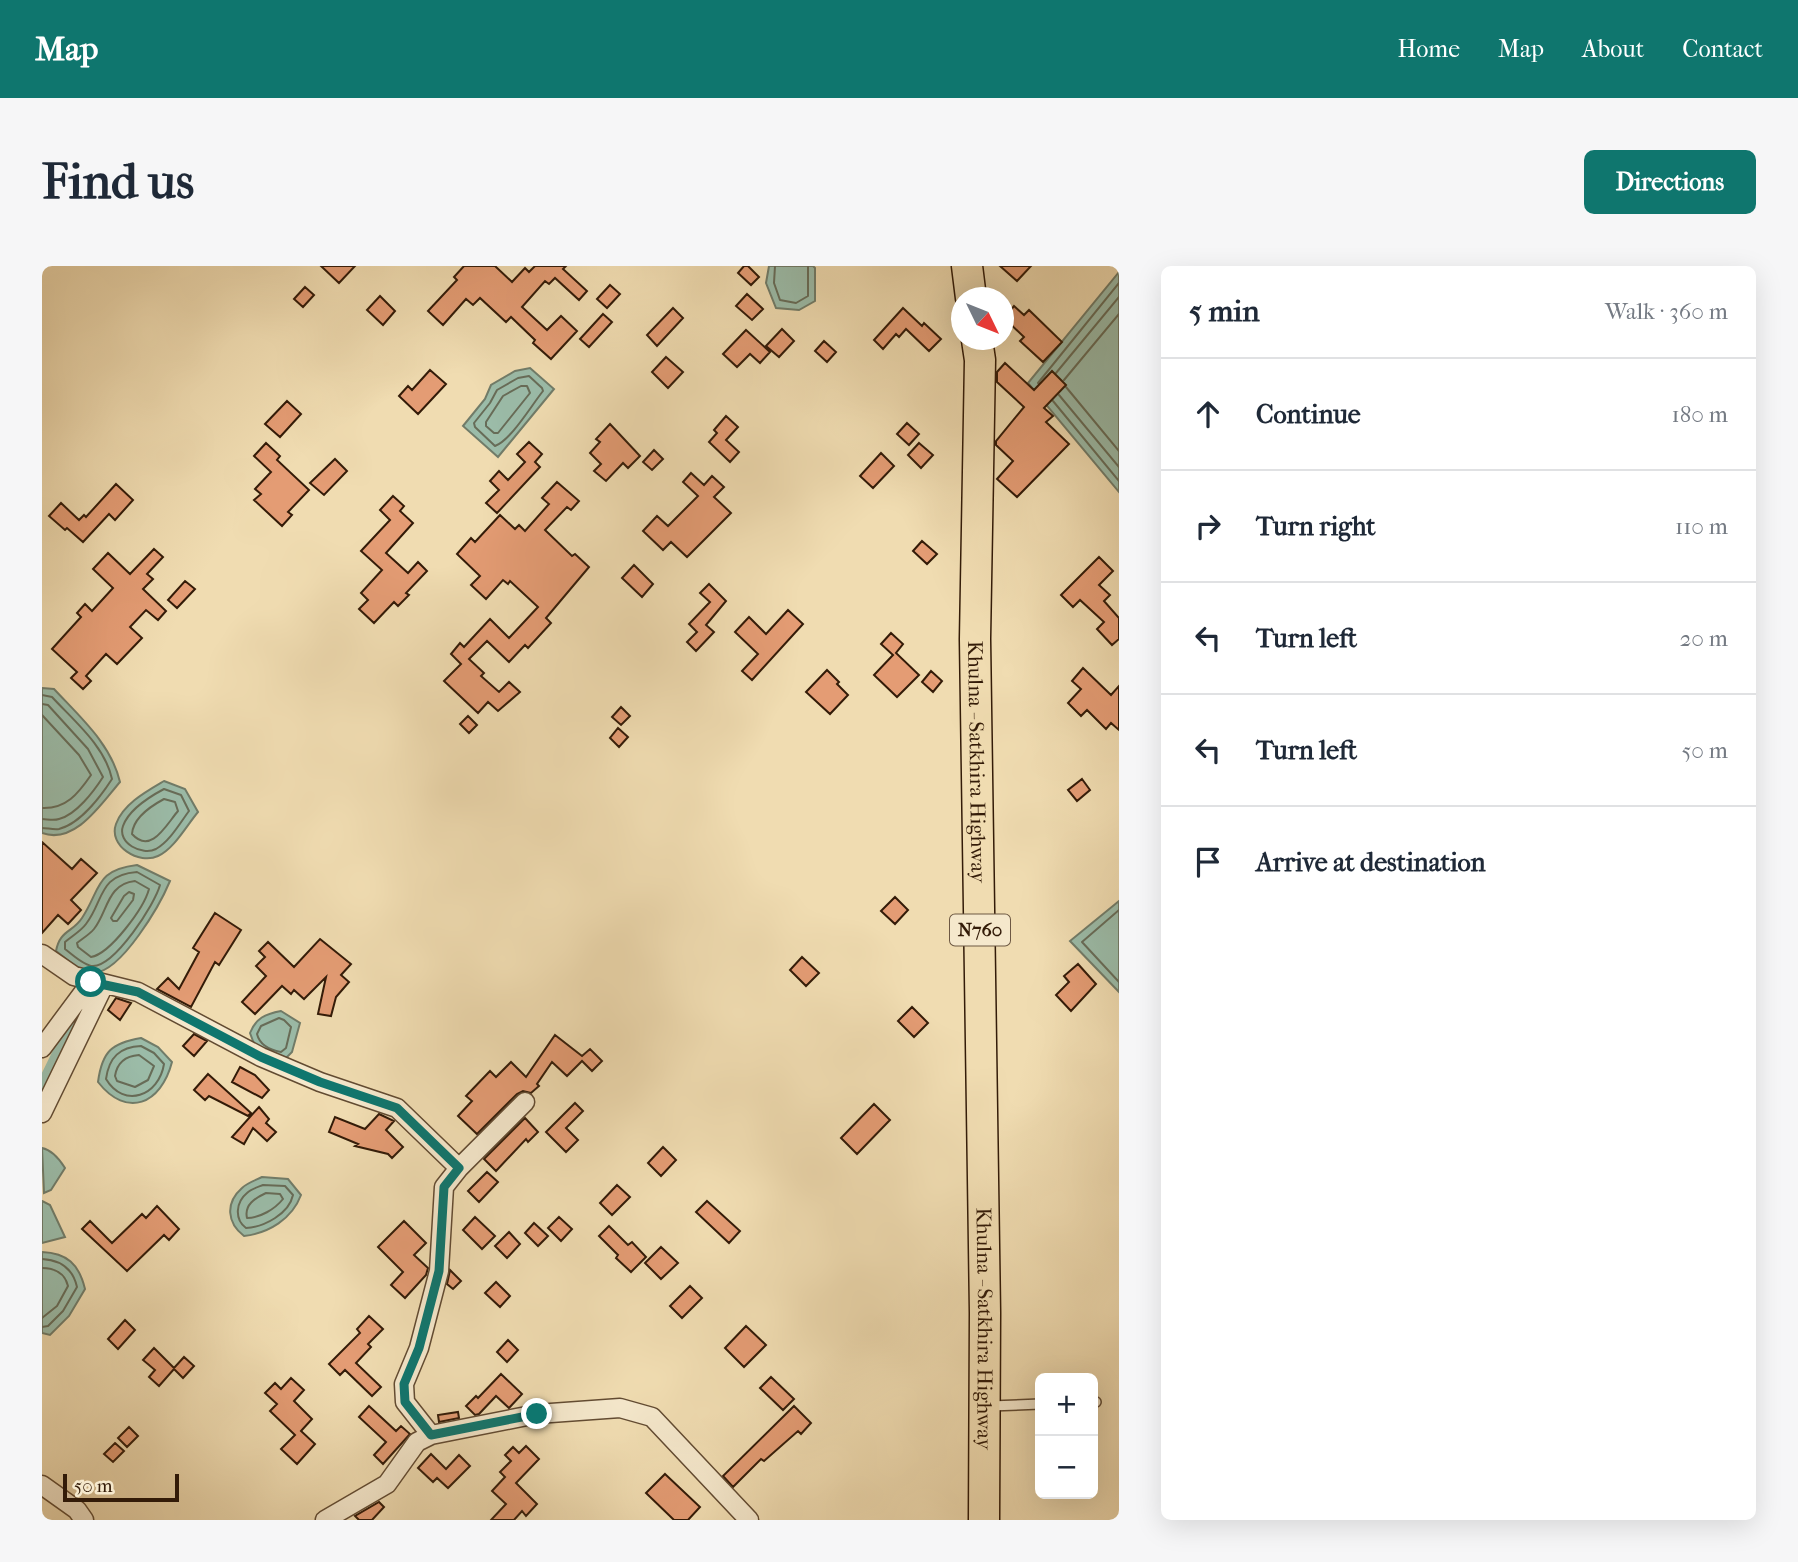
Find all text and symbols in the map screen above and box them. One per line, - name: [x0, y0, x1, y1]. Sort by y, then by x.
- text: Map: [35, 30, 98, 69]
- text: Home: [1398, 35, 1460, 63]
- text: Map: [1498, 35, 1544, 63]
- text: About: [1582, 35, 1644, 63]
- text: Contact: [1682, 35, 1763, 63]
- button: Directions: [1584, 150, 1756, 214]
- text: Find us: [42, 153, 194, 211]
- north arrow: [951, 287, 1014, 350]
- text: 5 min: [1189, 294, 1260, 329]
- text: Walk · 360 m: [1605, 298, 1728, 325]
- icon: ahead: [1189, 395, 1227, 433]
- text: Continue: [1256, 399, 1361, 430]
- text: 180 m: [1671, 401, 1728, 428]
- icon: right: [1189, 507, 1227, 545]
- text: Turn right: [1256, 511, 1376, 542]
- text: 110 m: [1675, 513, 1728, 540]
- icon: left: [1189, 619, 1227, 657]
- text: Turn left: [1256, 623, 1357, 654]
- text: 20 m: [1679, 625, 1728, 652]
- street label: Khulna - Satkhira Highway: [963, 640, 991, 884]
- icon: left: [1189, 731, 1227, 769]
- text: Turn left: [1256, 735, 1357, 766]
- text: 50 m: [1681, 737, 1728, 764]
- icon: arrive: [1189, 843, 1227, 881]
- text: Arrive at destination: [1256, 847, 1486, 878]
- road number: N760: [950, 915, 1010, 946]
- route start: [75, 966, 106, 997]
- street label: Khulna - Satkhira Highway: [971, 1207, 997, 1451]
- map controls: [1035, 1373, 1098, 1499]
- button: +: [1035, 1373, 1098, 1436]
- route end: [521, 1398, 552, 1429]
- button: −: [1035, 1436, 1098, 1499]
- scale bar: [63, 1471, 178, 1503]
- text: 50 m: [74, 1475, 113, 1497]

